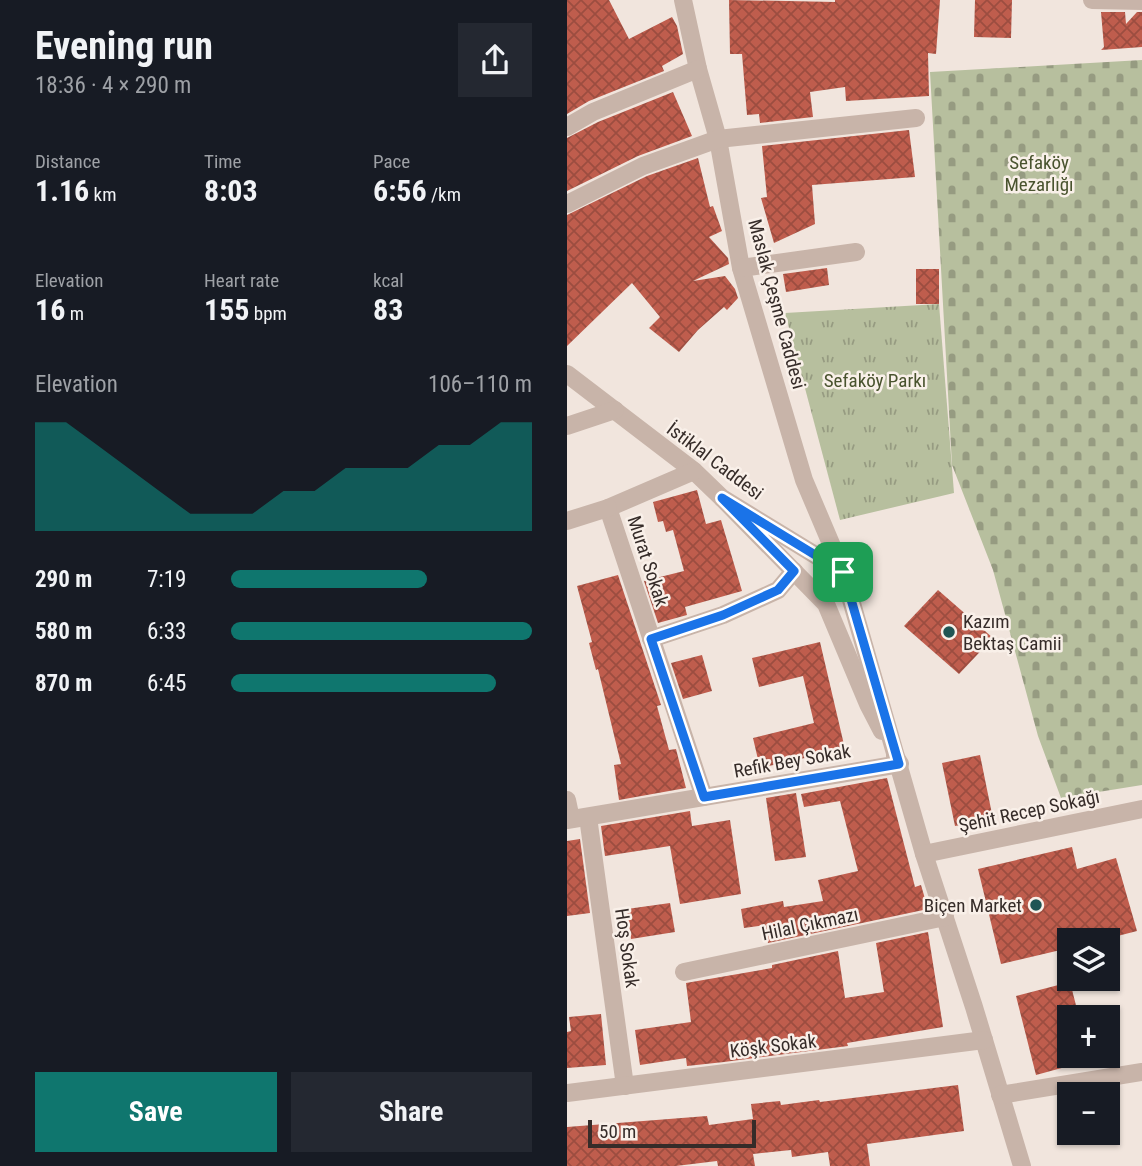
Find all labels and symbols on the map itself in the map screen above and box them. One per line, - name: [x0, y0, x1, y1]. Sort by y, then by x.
- park label: Sefaköy Mezarlığı: [1004, 151, 1074, 196]
- street label: Maslak Çeşme Caddesi: [743, 216, 811, 392]
- park label: Sefaköy Parkı: [824, 369, 926, 392]
- street label: İstiklal Caddesi: [662, 417, 768, 505]
- street label: Murat Sokak: [623, 513, 674, 610]
- pin: [813, 542, 873, 602]
- place label: Kazım Bektaş Camii: [963, 610, 1062, 655]
- marker: Kazım Bektaş Camii: [941, 624, 957, 640]
- street label: Refik Bey Sokak: [732, 739, 853, 783]
- street label: Şehit Recep Sokağı: [956, 785, 1102, 837]
- place label: Biçen Market: [924, 894, 1022, 917]
- marker: Biçen Market: [1028, 897, 1044, 913]
- street label: Hilal Çıkmazı: [760, 903, 860, 945]
- street label: Hoş Sokak: [610, 907, 644, 990]
- street label: Köşk Sokak: [728, 1029, 818, 1063]
- scale bar: [588, 1117, 756, 1149]

